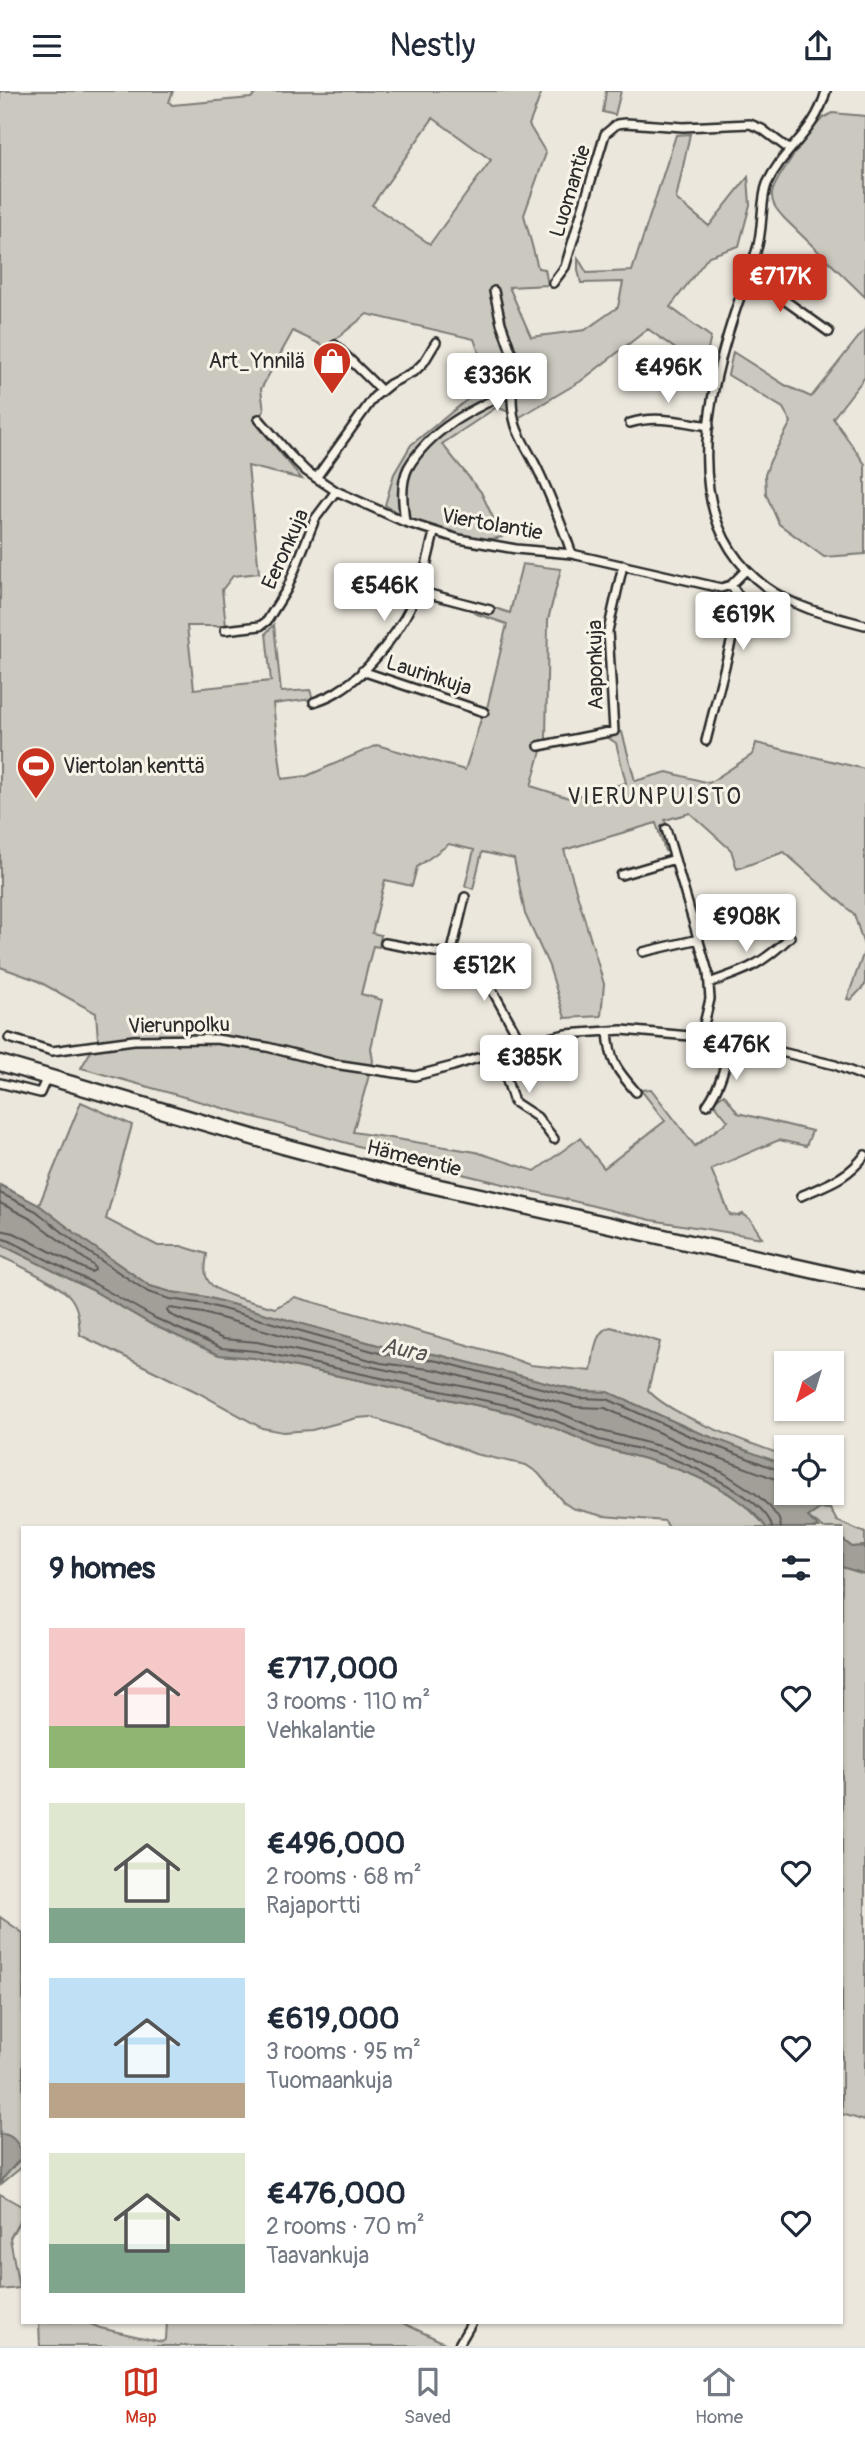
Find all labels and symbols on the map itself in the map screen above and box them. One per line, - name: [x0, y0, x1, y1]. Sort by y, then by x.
- street label: Luomantie: [544, 141, 597, 241]
- pin: €717K: [731, 255, 829, 314]
- shop icon: Art_Ynnilä: [311, 340, 353, 395]
- pin: €496K: [619, 345, 717, 405]
- place label: Art_Ynnilä: [208, 348, 305, 375]
- pin: €336K: [448, 353, 546, 413]
- street label: Viertolantie: [439, 502, 545, 547]
- street label: Eeronkuja: [256, 505, 315, 594]
- pin: €546K: [335, 563, 433, 623]
- pin: €619K: [694, 593, 792, 652]
- street label: Aaponkuja: [581, 620, 610, 710]
- street label: Laurinkuja: [383, 649, 475, 702]
- sports icon: Viertolan kenttä: [15, 745, 57, 800]
- place label: Viertolan kenttä: [63, 753, 205, 780]
- district label: VIERUNPUISTO: [567, 782, 743, 811]
- pin: €908K: [697, 895, 795, 954]
- pin: €512K: [435, 943, 533, 1003]
- street label: Vierunpolku: [128, 1011, 230, 1040]
- pin: €476K: [687, 1023, 785, 1082]
- pin: €385K: [480, 1035, 578, 1095]
- street label: Hämeentie: [364, 1134, 465, 1183]
- water label: Aura: [379, 1331, 430, 1369]
- north arrow: [774, 1351, 844, 1421]

